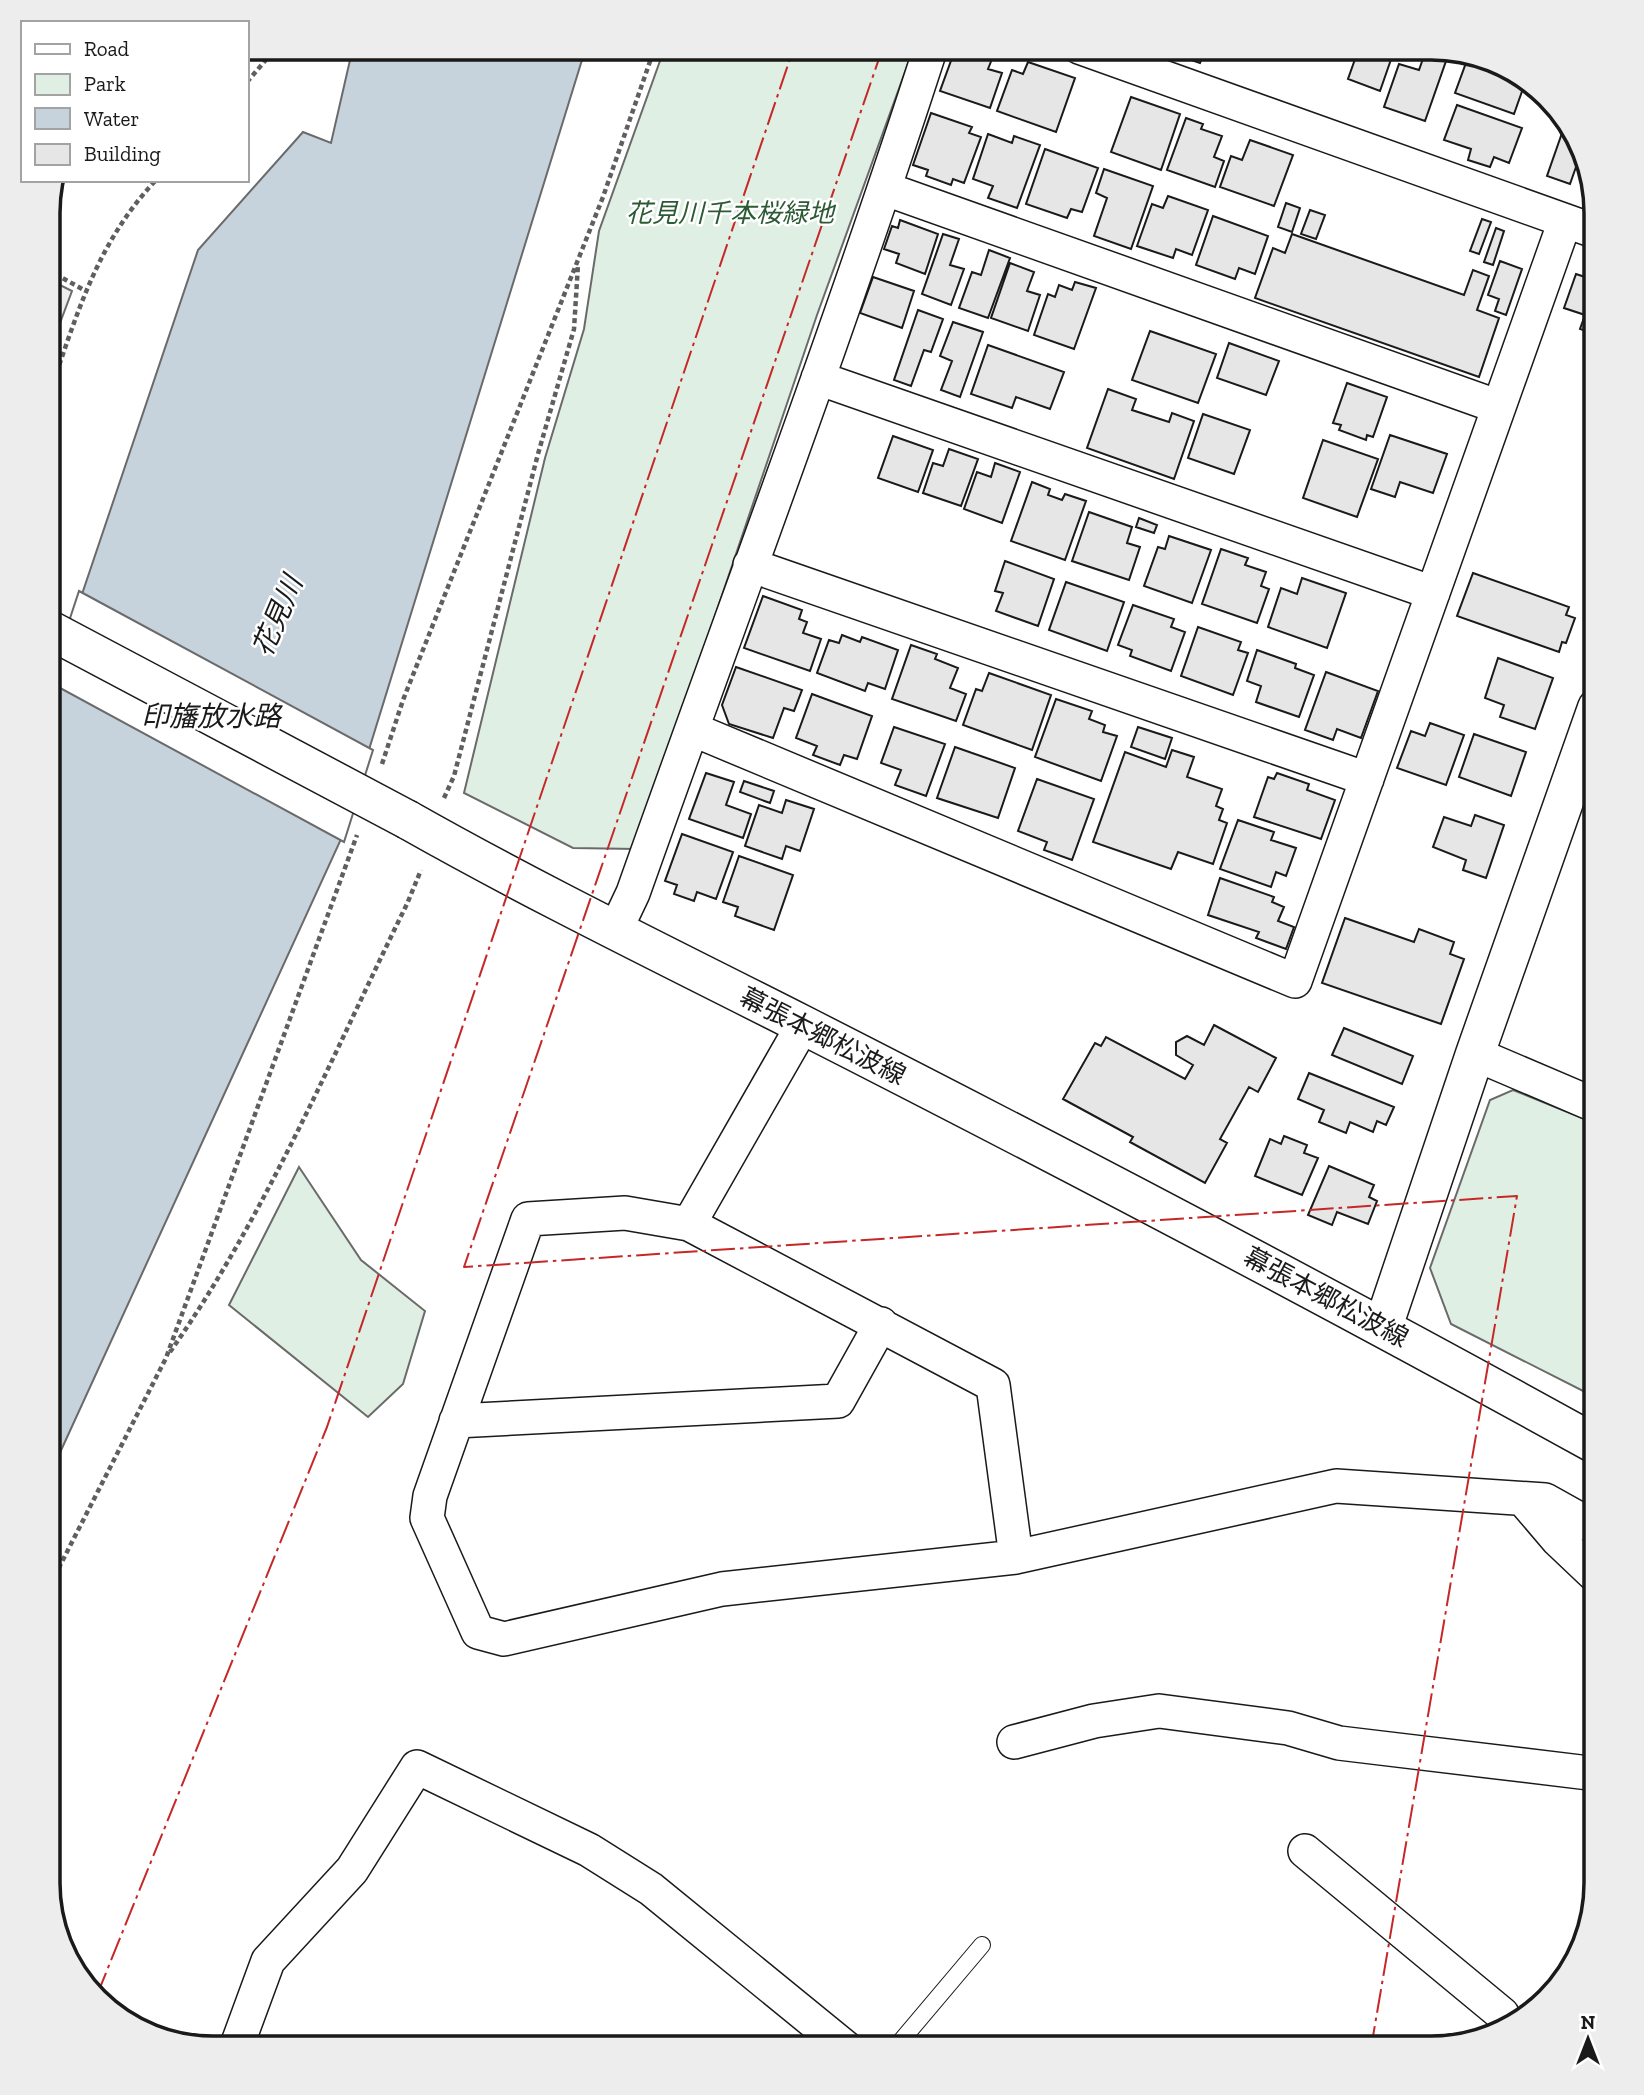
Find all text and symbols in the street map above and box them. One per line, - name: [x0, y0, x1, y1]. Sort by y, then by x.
- legend: [21, 21, 248, 182]
- text: Road: [84, 36, 130, 61]
- text: Park: [84, 71, 126, 96]
- text: Water: [84, 106, 139, 131]
- text: Building: [84, 141, 161, 166]
- park label: 花見川千本桜緑地: [626, 197, 837, 229]
- water label: 花見川: [246, 568, 310, 661]
- water label: 印旛放水路: [141, 700, 283, 733]
- street label: 幕張本郷松波線: [735, 980, 911, 1092]
- street label: 幕張本郷松波線: [1238, 1240, 1414, 1354]
- north arrow: [1553, 2004, 1623, 2074]
- text: N: [1581, 2011, 1595, 2034]

